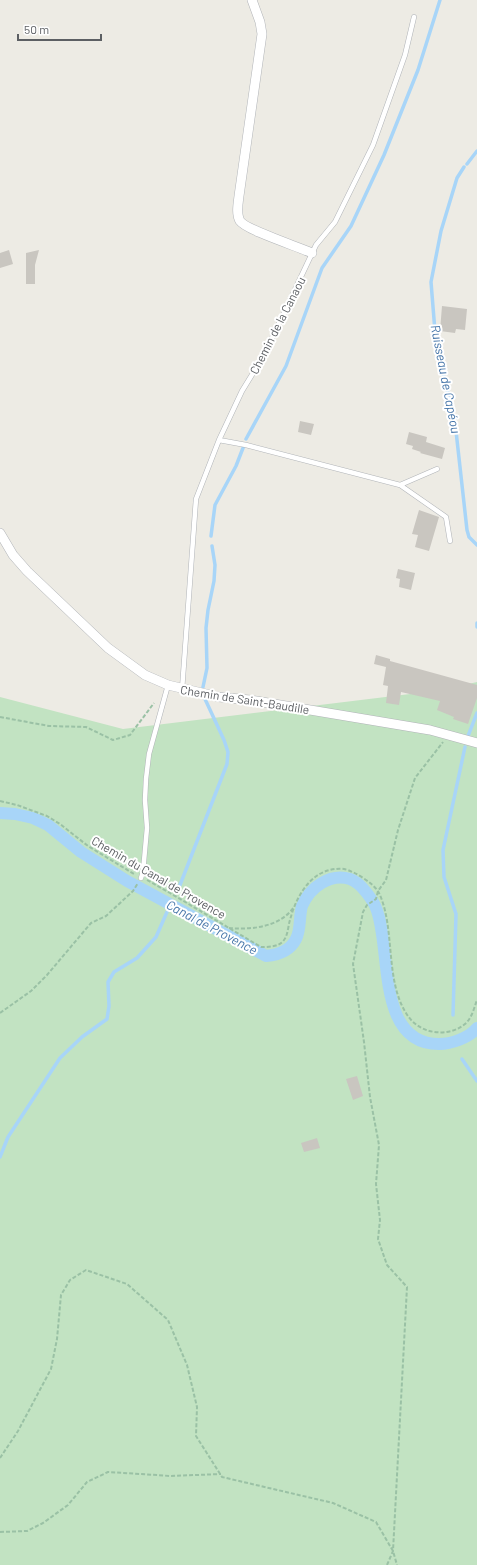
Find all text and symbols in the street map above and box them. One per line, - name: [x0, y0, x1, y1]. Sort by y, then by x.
- scale bar: [18, 16, 101, 42]
- text: 50 m: [24, 22, 49, 36]
- street label: Chemin de la Canaou: [246, 274, 308, 376]
- water label: Ruisseau de Capéou: [428, 323, 464, 435]
- street label: Chemin de Saint-Baudille: [180, 682, 310, 716]
- street label: Chemin du Canal de Provence: [90, 833, 228, 921]
- water label: Canal de Provence: [164, 896, 260, 958]

